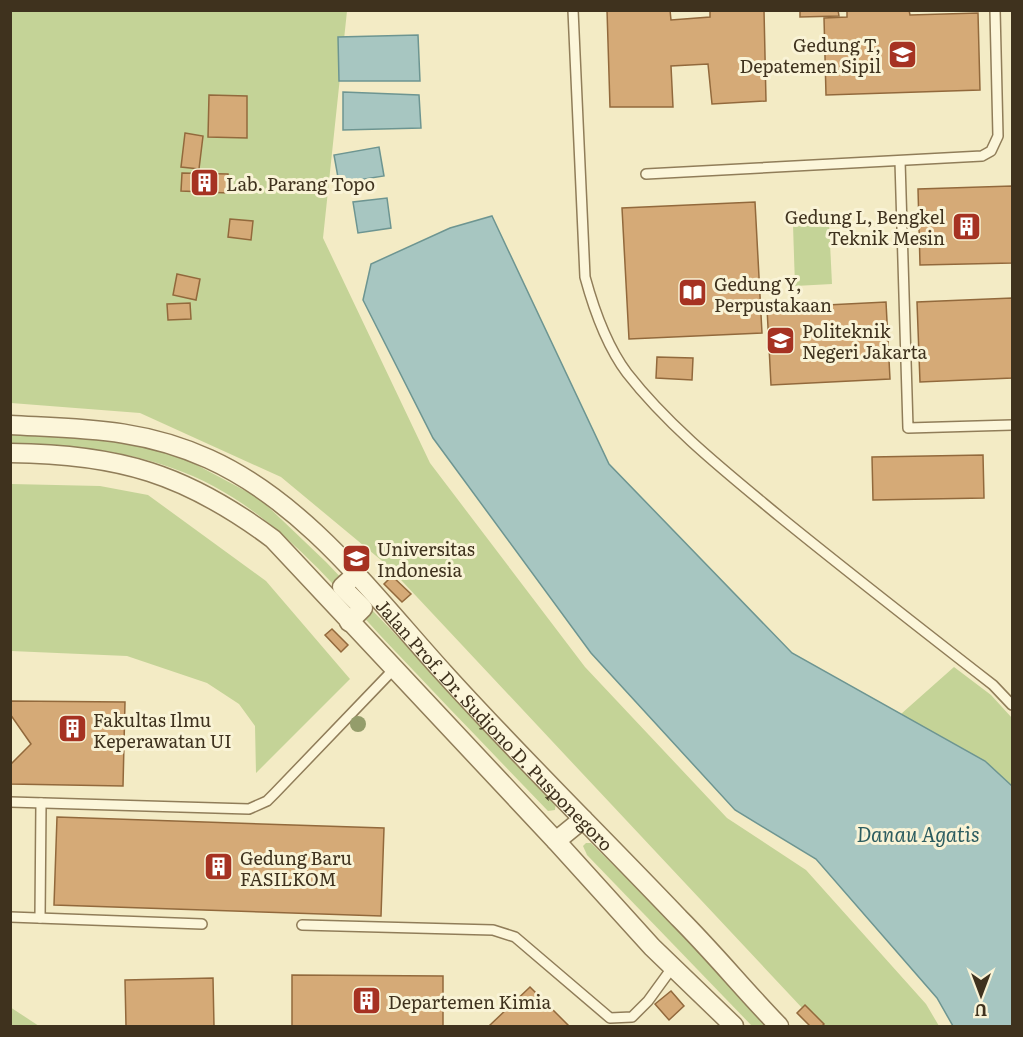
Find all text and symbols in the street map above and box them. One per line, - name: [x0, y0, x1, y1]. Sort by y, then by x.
- place label: Gedung T, Depatemen Sipil: [740, 31, 881, 79]
- school or university icon: Gedung T, Depatemen Sipil: [886, 38, 918, 70]
- building icon: Lab. Parang Topo: [189, 167, 221, 199]
- place label: Lab. Parang Topo: [226, 170, 375, 197]
- place label: Gedung L, Bengkel Teknik Mesin: [785, 203, 945, 251]
- building icon: Gedung L, Bengkel Teknik Mesin: [950, 210, 982, 242]
- place label: Gedung Y, Perpustakaan: [714, 270, 832, 318]
- library icon: Gedung Y, Perpustakaan: [677, 277, 709, 309]
- place label: Politeknik Negeri Jakarta: [802, 317, 928, 365]
- school or university icon: Politeknik Negeri Jakarta: [765, 324, 797, 356]
- place label: Universitas Indonesia: [377, 535, 475, 583]
- school or university icon: Universitas Indonesia: [340, 542, 372, 574]
- street label: Jalan Prof. Dr. Sudjono D. Pusponegoro: [370, 592, 620, 856]
- place label: Fakultas Ilmu Keperawatan UI: [93, 706, 232, 754]
- building icon: Fakultas Ilmu Keperawatan UI: [56, 713, 88, 745]
- water label: Danau Agatis: [856, 818, 980, 848]
- place label: Gedung Baru FASILKOM: [240, 844, 352, 892]
- building icon: Gedung Baru FASILKOM: [203, 851, 235, 883]
- north arrow: [951, 965, 1011, 1025]
- building icon: Departemen Kimia: [351, 985, 383, 1017]
- place label: Departemen Kimia: [388, 988, 551, 1015]
- text: U: [974, 999, 987, 1023]

